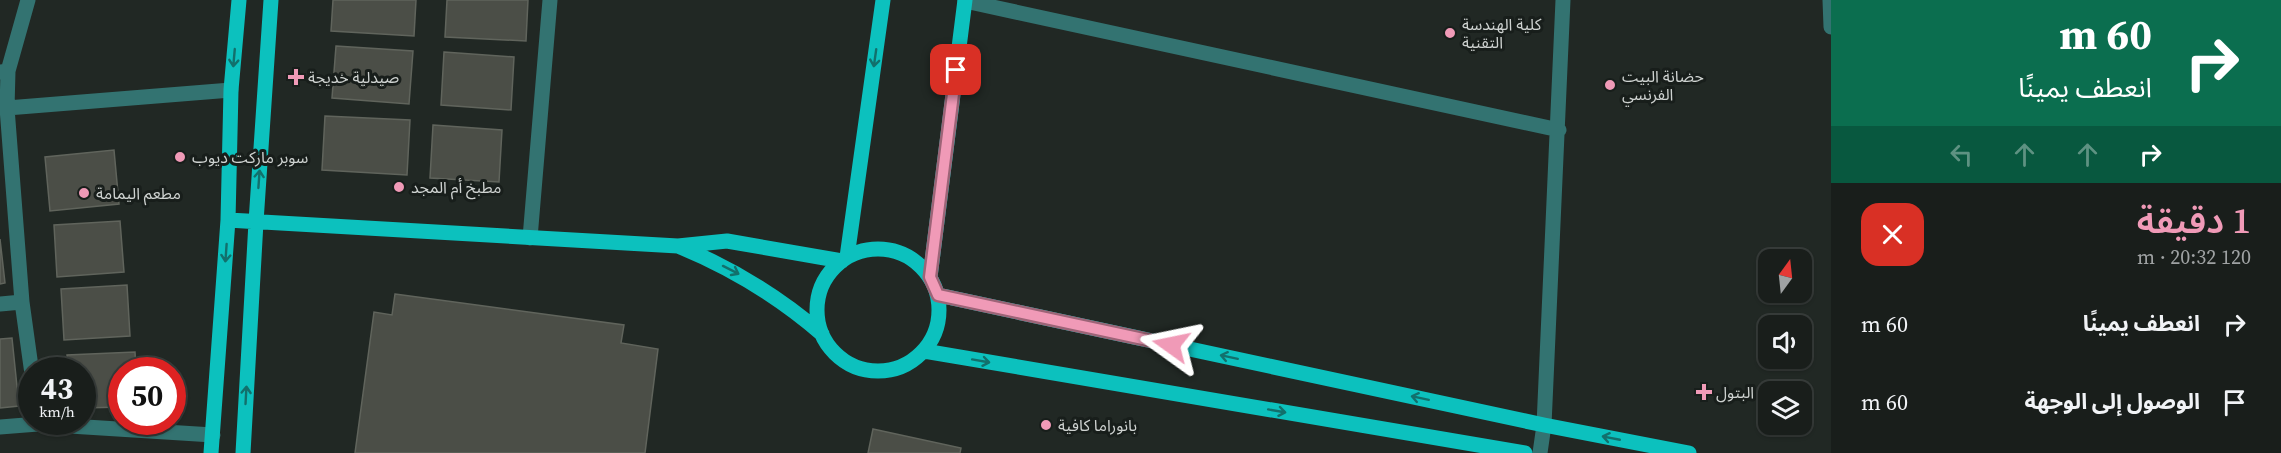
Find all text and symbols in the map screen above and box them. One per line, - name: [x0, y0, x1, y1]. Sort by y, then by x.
- text: 60 m: [2059, 5, 2152, 63]
- place label: كلية الهندسة التقنية: [1462, 13, 1542, 53]
- icon: right: [2173, 24, 2251, 102]
- marker: كلية الهندسة التقنية: [1443, 26, 1457, 40]
- pin: [930, 44, 981, 95]
- one-way arrow: [228, 48, 239, 68]
- one-way arrow: [869, 48, 880, 67]
- icon: arrive: [939, 53, 972, 86]
- place label: حضانة البيت الفرنسي: [1622, 65, 1704, 107]
- place label: صيدلية خديجة: [308, 66, 399, 88]
- text: انعطف يمينًا: [2018, 69, 2152, 106]
- marker: صيدلية خديجة: [289, 70, 303, 84]
- marker: حضانة البيت الفرنسي: [1603, 78, 1617, 92]
- icon: left: [1945, 138, 1978, 171]
- icon: ahead: [2008, 138, 2041, 171]
- icon: ahead: [2071, 138, 2104, 171]
- icon: right: [2134, 138, 2167, 171]
- place label: سوبر ماركت ديوب: [192, 146, 308, 168]
- marker: سوبر ماركت ديوب: [173, 150, 187, 164]
- one-way arrow: [253, 169, 264, 189]
- place label: مطبخ أم المجد: [411, 176, 502, 200]
- marker: مطبخ أم المجد: [392, 180, 406, 194]
- place label: مطعم اليمامة: [96, 182, 181, 206]
- marker: مطعم اليمامة: [77, 186, 91, 200]
- text: 1 دقيقة: [2137, 196, 2251, 245]
- button: close: [1861, 203, 1924, 266]
- one-way arrow: [220, 243, 231, 263]
- text: 120 m · 20:32: [2137, 243, 2251, 271]
- north arrow: [1758, 249, 1812, 303]
- map controls: [1758, 249, 1812, 435]
- one-way arrow: [722, 264, 739, 276]
- text: انعطف يمينًا: [2083, 308, 2200, 338]
- icon: right: [2218, 308, 2251, 341]
- text: 60 m: [1861, 309, 1908, 339]
- position arrow: [1139, 313, 1203, 377]
- button: sound: [1758, 315, 1812, 369]
- one-way arrow: [1220, 351, 1239, 363]
- one-way arrow: [971, 356, 991, 367]
- speed limit sign: 50: [108, 357, 186, 435]
- text: 43: [41, 368, 73, 409]
- place label: البتول: [1716, 381, 1754, 403]
- button: layers: [1758, 381, 1812, 435]
- one-way arrow: [241, 385, 252, 405]
- marker: البتول: [1697, 385, 1711, 399]
- text: الوصول إلى الوجهة: [2024, 386, 2200, 416]
- icon: arrive: [2218, 386, 2251, 419]
- text: 60 m: [1861, 387, 1908, 417]
- one-way arrow: [1410, 392, 1430, 403]
- text: km/h: [39, 401, 75, 422]
- one-way arrow: [1267, 406, 1286, 417]
- place label: بانوراما كافية: [1058, 414, 1137, 436]
- marker: بانوراما كافية: [1039, 418, 1053, 432]
- one-way arrow: [1601, 432, 1621, 443]

